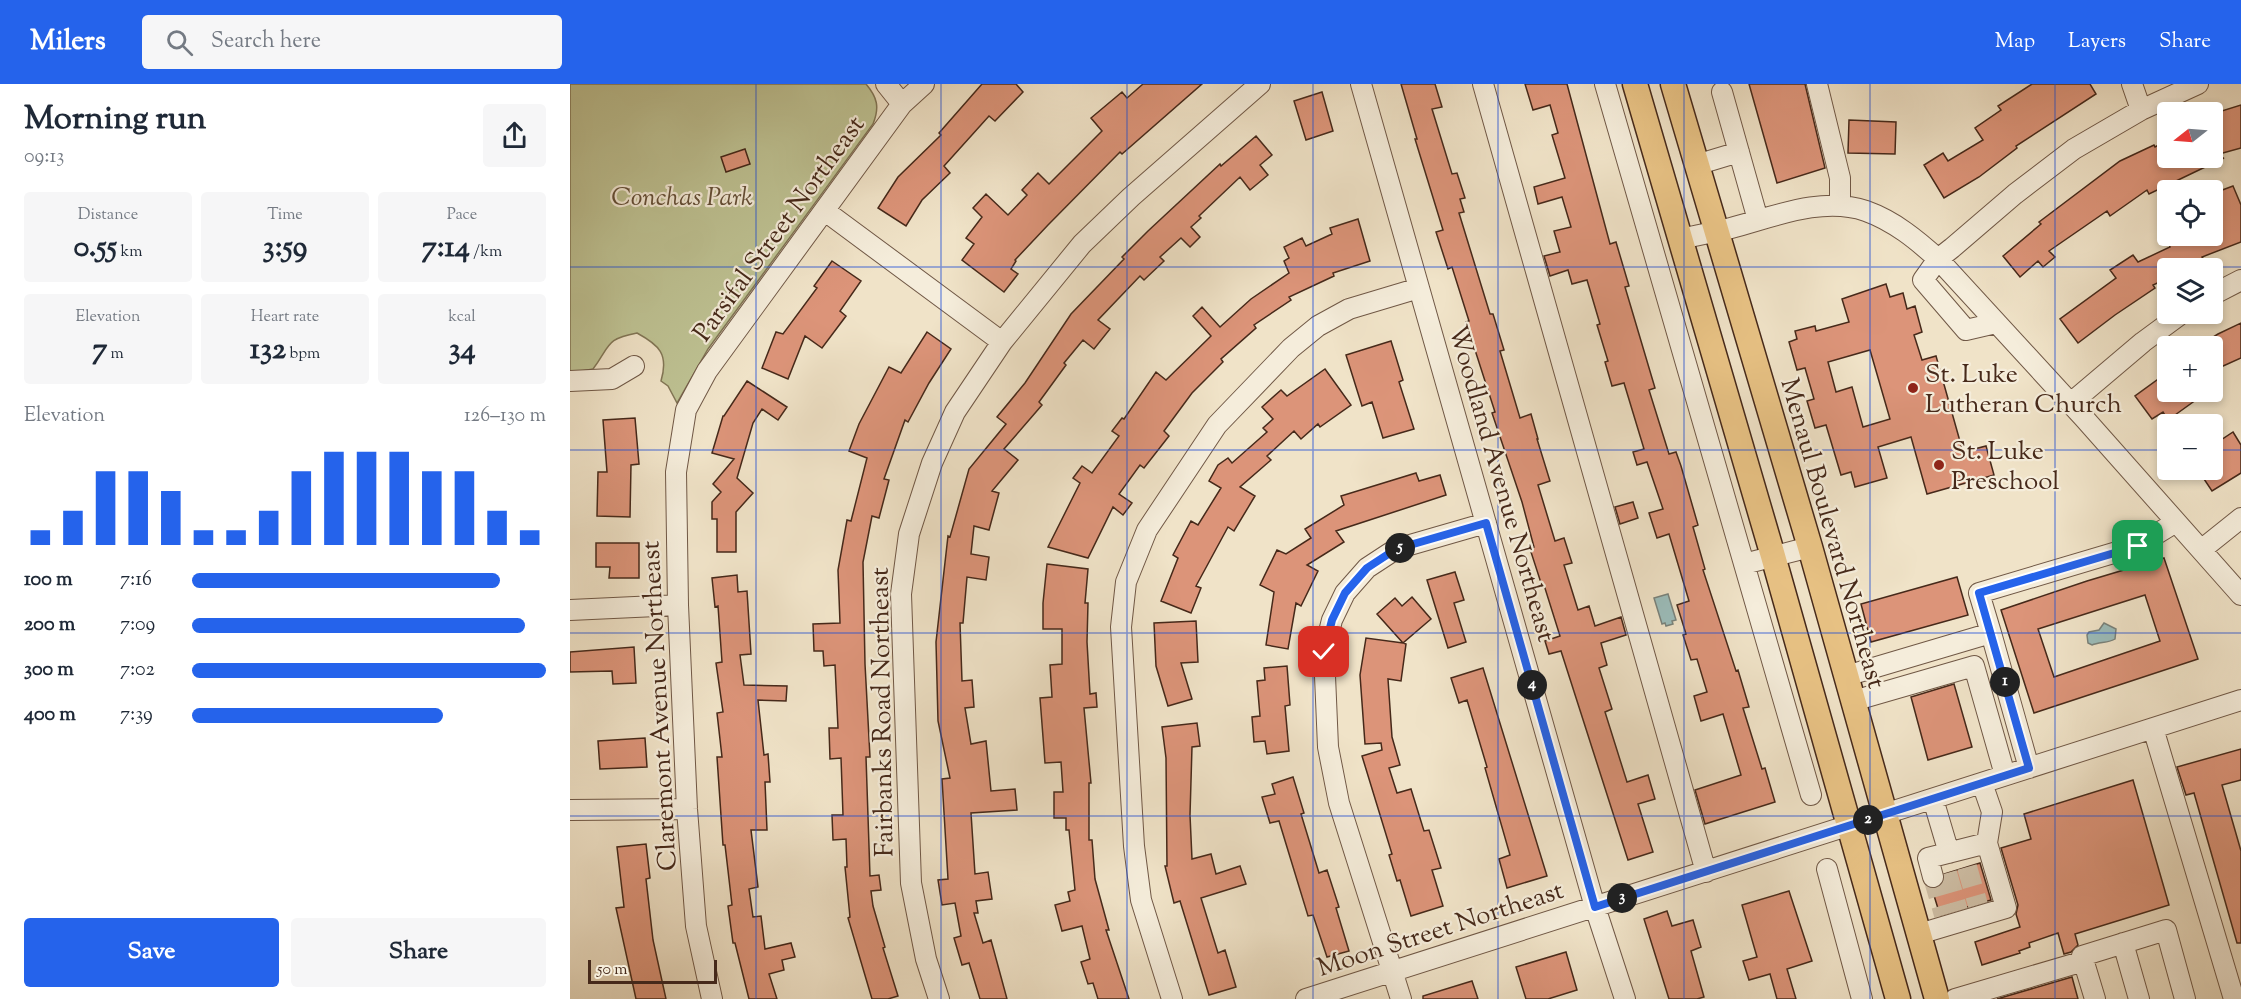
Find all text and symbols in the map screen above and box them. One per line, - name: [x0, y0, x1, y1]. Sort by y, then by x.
- search box: [142, 15, 562, 69]
- text: Milers: [30, 22, 106, 62]
- icon: search: [163, 26, 196, 59]
- text: Search here: [211, 26, 321, 58]
- text: Map: [1995, 27, 2035, 57]
- text: Layers: [2068, 27, 2126, 57]
- text: Share: [2159, 27, 2211, 57]
- text: Morning run: [24, 96, 206, 144]
- north arrow: [2157, 102, 2223, 168]
- map controls: [2157, 102, 2223, 480]
- button: share: [483, 104, 546, 167]
- street label: Parsifal Street Northeast: [685, 109, 875, 350]
- text: 09:13: [24, 143, 64, 172]
- park label: Conchas Park: [611, 180, 753, 217]
- button: locate: [2157, 180, 2223, 246]
- text: Distance: [78, 204, 138, 227]
- text: Time: [267, 204, 303, 227]
- text: Pace: [447, 204, 477, 227]
- text: 0.55: [74, 227, 117, 270]
- text: 3:59: [263, 227, 307, 270]
- text: 7:14: [422, 227, 470, 270]
- text: km: [117, 241, 142, 264]
- text: /km: [470, 241, 502, 264]
- button: layers: [2157, 258, 2223, 324]
- text: Elevation: [76, 306, 140, 329]
- text: Heart rate: [251, 306, 319, 329]
- text: kcal: [448, 306, 476, 329]
- street label: Woodland Avenue Northeast: [1438, 321, 1564, 646]
- text: 7: [92, 329, 107, 372]
- text: 132: [250, 329, 286, 372]
- text: 34: [448, 329, 476, 372]
- button: +: [2157, 336, 2223, 402]
- text: m: [107, 343, 124, 366]
- text: bpm: [286, 343, 320, 366]
- place label: St. Luke Lutheran Church: [1925, 357, 2122, 424]
- street label: Menaul Boulevard Northeast: [1770, 374, 1894, 693]
- marker: St. Luke Lutheran Church: [1906, 381, 1920, 395]
- text: Elevation: [24, 402, 105, 431]
- text: 126–130 m: [464, 402, 546, 431]
- button: −: [2157, 414, 2223, 480]
- place label: St. Luke Preschool: [1951, 434, 2060, 501]
- marker: St. Luke Preschool: [1932, 458, 1946, 472]
- pin: [2112, 520, 2163, 571]
- icon: arrive: [2121, 529, 2154, 562]
- pin: 5: [1385, 533, 1415, 563]
- text: 5: [1397, 536, 1403, 559]
- street label: Claremont Avenue Northeast: [633, 540, 688, 872]
- text: 100 m: [24, 566, 73, 595]
- text: 7:16: [120, 566, 152, 595]
- street label: Fairbanks Road Northeast: [862, 567, 905, 857]
- text: 200 m: [24, 611, 75, 640]
- text: 7:09: [120, 611, 155, 640]
- pin: [1298, 626, 1349, 677]
- icon: check: [1307, 635, 1340, 668]
- text: 300 m: [24, 656, 74, 685]
- text: 7:02: [120, 656, 155, 685]
- pin: 1: [1990, 667, 2020, 697]
- pin: 4: [1517, 670, 1547, 700]
- text: 1: [2002, 670, 2008, 693]
- text: 4: [1528, 673, 1536, 696]
- text: 400 m: [24, 701, 76, 730]
- text: 7:39: [120, 701, 153, 730]
- pin: 2: [1853, 805, 1883, 835]
- text: 2: [1864, 808, 1872, 831]
- street label: Moon Street Northeast: [1313, 873, 1569, 988]
- pin: 3: [1607, 883, 1637, 913]
- text: 3: [1619, 886, 1625, 909]
- button: Save: [24, 918, 279, 987]
- button: Share: [291, 918, 546, 987]
- scale bar: [588, 957, 717, 984]
- text: 50 m: [597, 959, 628, 982]

